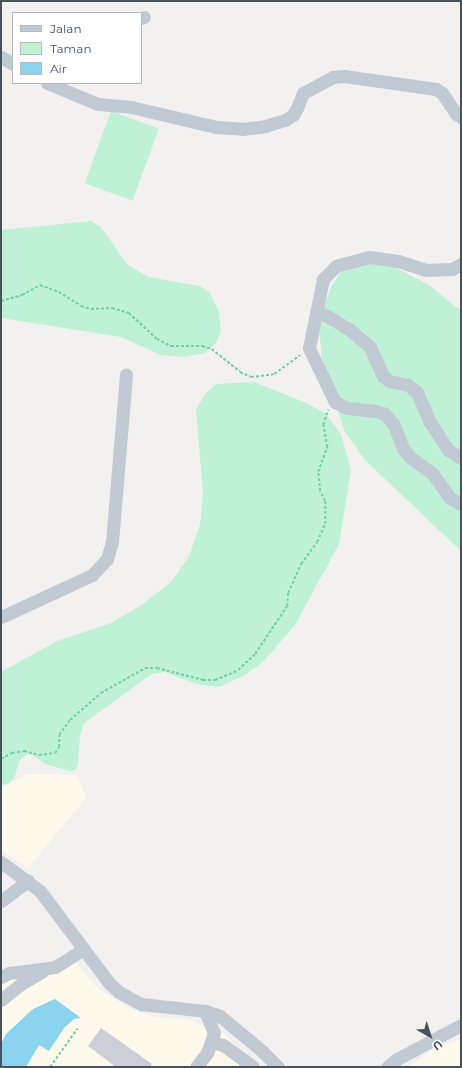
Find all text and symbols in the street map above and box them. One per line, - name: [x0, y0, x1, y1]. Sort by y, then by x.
- legend: [12, 12, 142, 84]
- text: Jalan: [50, 21, 82, 36]
- text: Taman: [50, 41, 92, 56]
- text: Air: [50, 61, 67, 76]
- north arrow: [410, 1016, 450, 1056]
- text: U: [430, 1037, 445, 1053]

